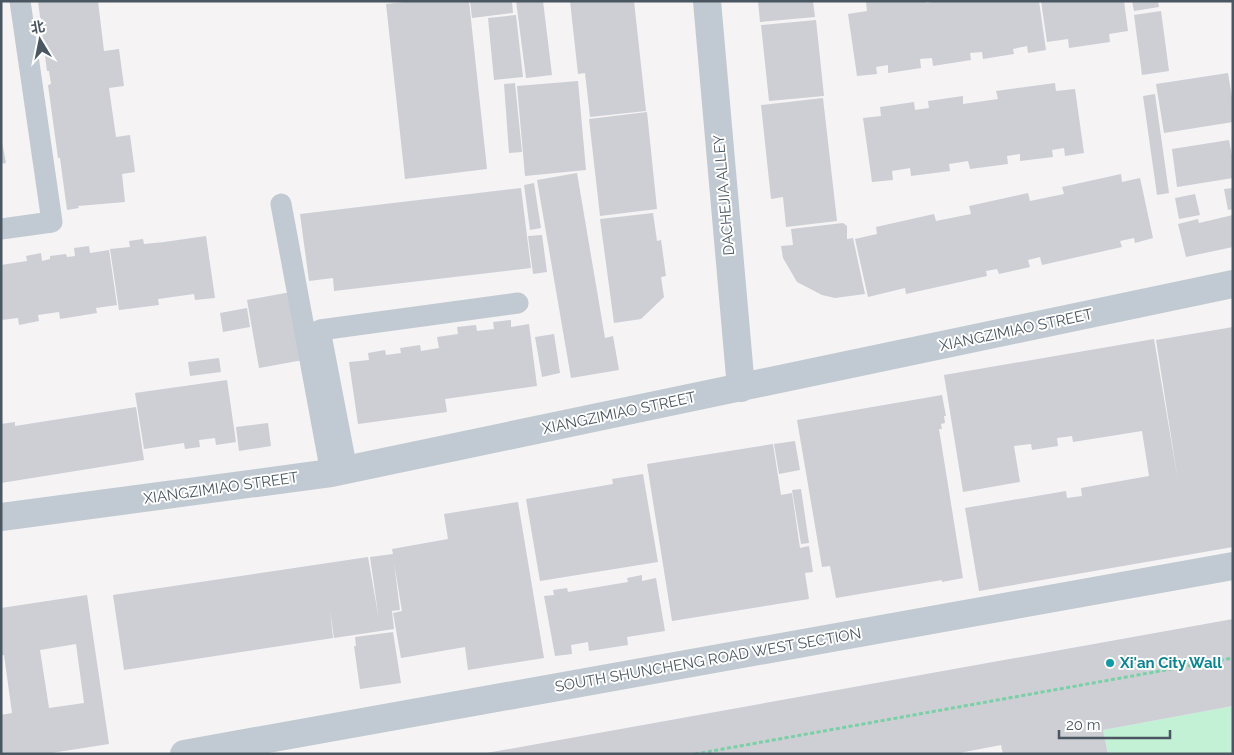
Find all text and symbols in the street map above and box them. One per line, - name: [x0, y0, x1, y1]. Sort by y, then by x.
- north arrow: [15, 15, 65, 65]
- text: 北: [29, 18, 46, 36]
- street label: DACHEJIA ALLEY: [710, 134, 738, 256]
- street label: XIANGZIMIAO STREET: [938, 305, 1094, 355]
- street label: XIANGZIMIAO STREET: [541, 388, 697, 438]
- street label: XIANGZIMIAO STREET: [143, 468, 299, 508]
- street label: SOUTH SHUNCHENG ROAD WEST SECTION: [553, 624, 863, 696]
- place label: Xi'an City Wall: [1119, 654, 1222, 672]
- marker: Xi'an City Wall: [1104, 657, 1116, 669]
- scale bar: [1059, 708, 1170, 740]
- text: 20 m: [1066, 716, 1101, 734]

